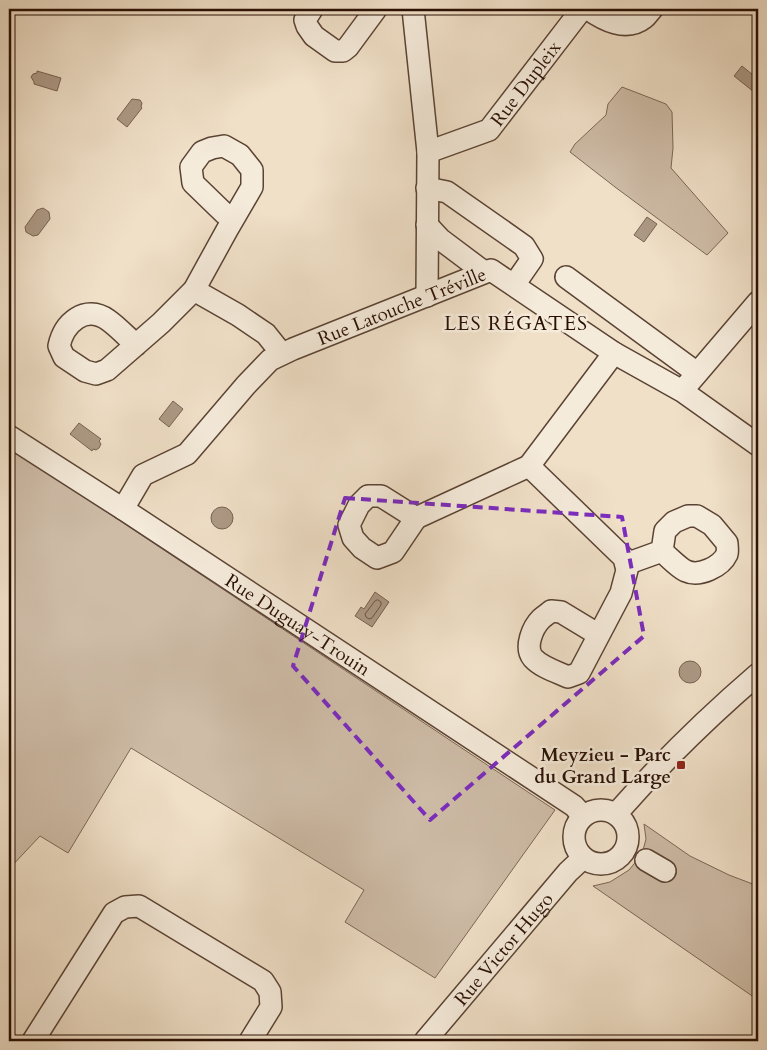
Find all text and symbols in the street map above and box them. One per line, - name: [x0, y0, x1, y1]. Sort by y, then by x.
- street label: Rue Dupleix: [485, 35, 567, 132]
- street label: Rue Latouche Tréville: [314, 261, 490, 352]
- district label: LES RÉGATES: [444, 310, 588, 337]
- street label: Rue Duguay-Trouin: [220, 568, 375, 683]
- place label: Meyzieu - Parc du Grand Large: [534, 742, 671, 790]
- marker: Meyzieu - Parc du Grand Large: [675, 759, 687, 771]
- street label: Rue Victor Hugo: [448, 887, 559, 1011]

